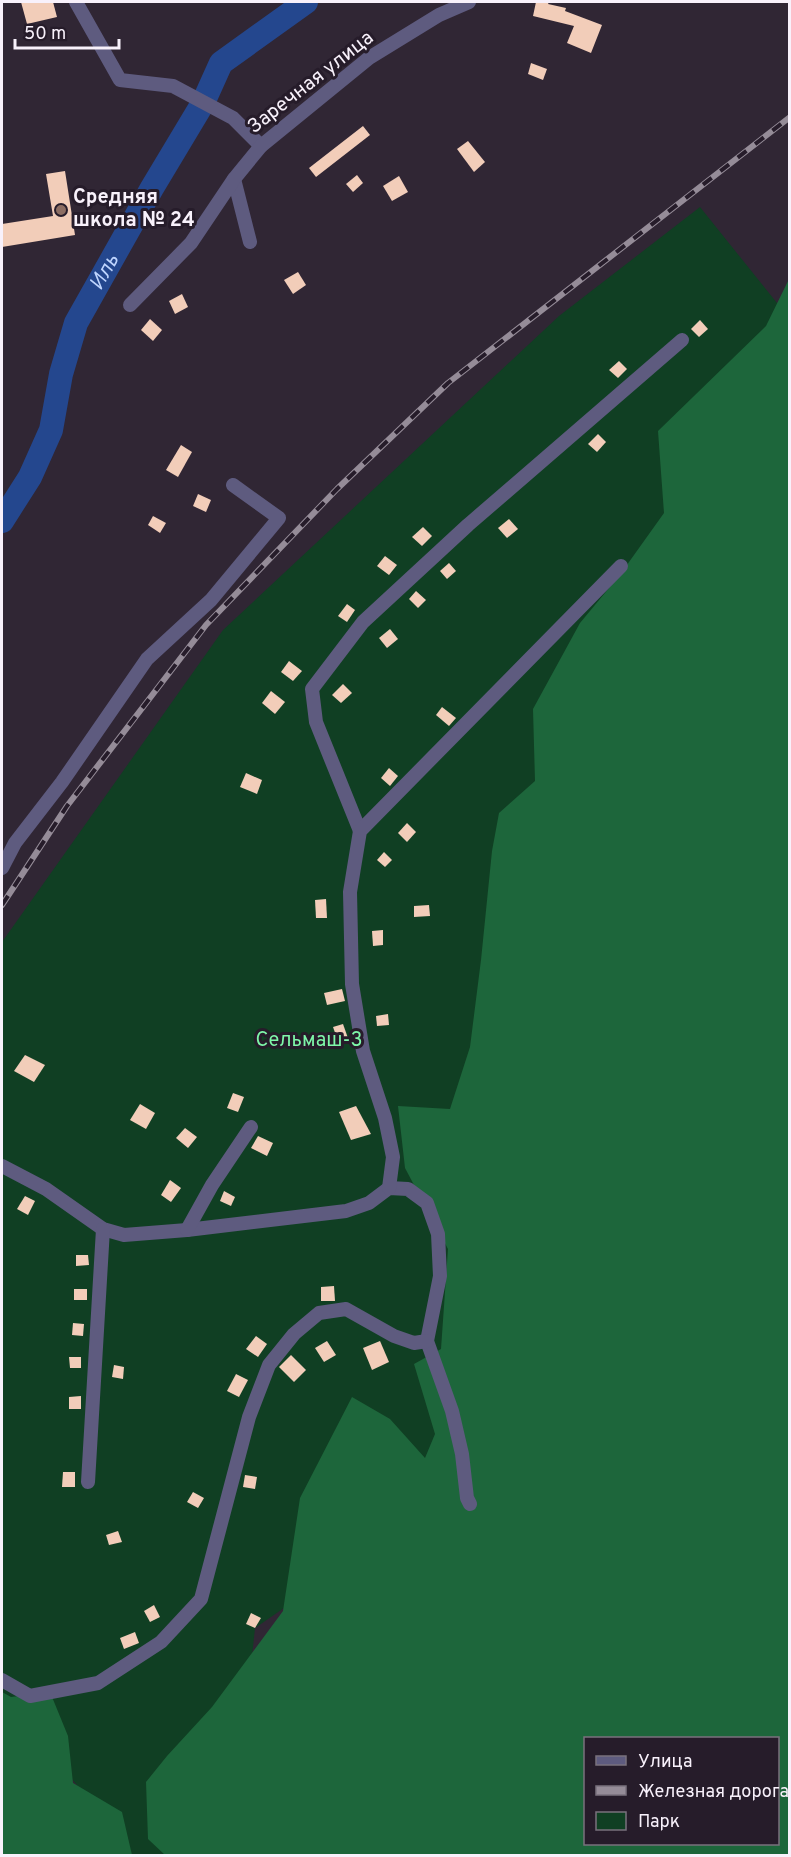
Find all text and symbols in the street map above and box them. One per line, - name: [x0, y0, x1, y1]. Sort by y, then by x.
- scale bar: [15, 12, 118, 50]
- text: 50 m: [24, 23, 66, 46]
- street label: Заречная улица: [243, 26, 379, 140]
- place label: Средняя школа № 24: [73, 185, 195, 234]
- marker: Средняя школа № 24: [54, 203, 68, 217]
- water label: Иль: [84, 249, 126, 295]
- park label: Сельмаш-3: [255, 1028, 363, 1054]
- legend: [584, 1737, 779, 1845]
- text: Улица: [638, 1751, 692, 1774]
- text: Железная дорога: [638, 1781, 789, 1804]
- text: Парк: [638, 1811, 680, 1834]

